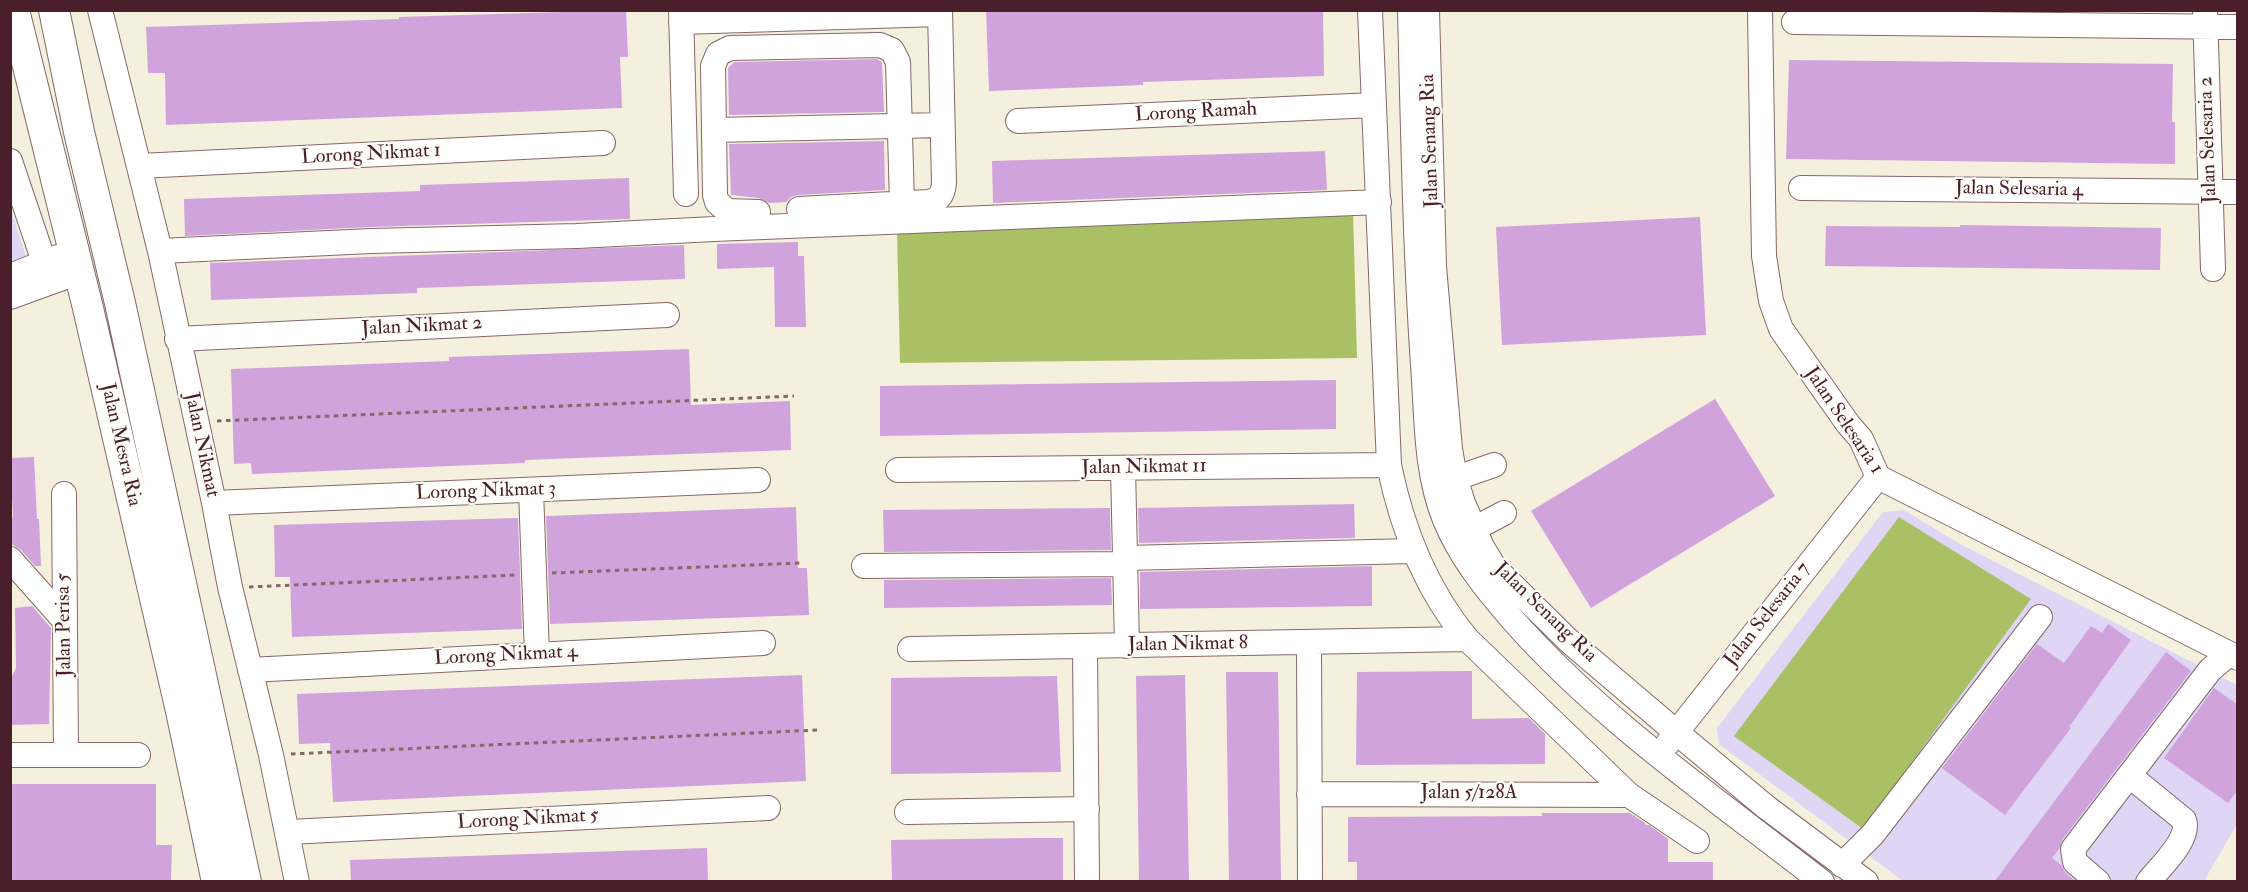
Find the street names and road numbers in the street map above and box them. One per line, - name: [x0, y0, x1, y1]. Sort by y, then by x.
- street label: Jalan Senang Ria: [1417, 74, 1445, 208]
- street label: Jalan Selesaria 2: [2195, 76, 2223, 204]
- street label: Lorong Ramah: [1134, 98, 1258, 128]
- street label: Lorong Nikmat 1: [301, 139, 441, 171]
- street label: Jalan Selesaria 4: [1955, 177, 2083, 203]
- street label: Jalan Nikmat 2: [361, 312, 483, 342]
- street label: Jalan Selesaria 1: [1798, 363, 1888, 479]
- street label: Jalan Mesra Ria: [94, 381, 146, 509]
- street label: Jalan Nikmat: [178, 390, 224, 500]
- street label: Jalan Nikmat 11: [1081, 455, 1207, 481]
- street label: Lorong Nikmat 3: [415, 478, 557, 506]
- street label: Jalan Senang Ria: [1488, 558, 1602, 668]
- street label: Jalan Selesaria 7: [1720, 558, 1816, 672]
- street label: Jalan Perisa 5: [52, 573, 78, 677]
- street label: Jalan Nikmat 8: [1128, 632, 1248, 658]
- street label: Lorong Nikmat 4: [434, 640, 578, 672]
- street label: Jalan 5/128A: [1421, 782, 1517, 806]
- street label: Lorong Nikmat 5: [457, 804, 599, 836]

